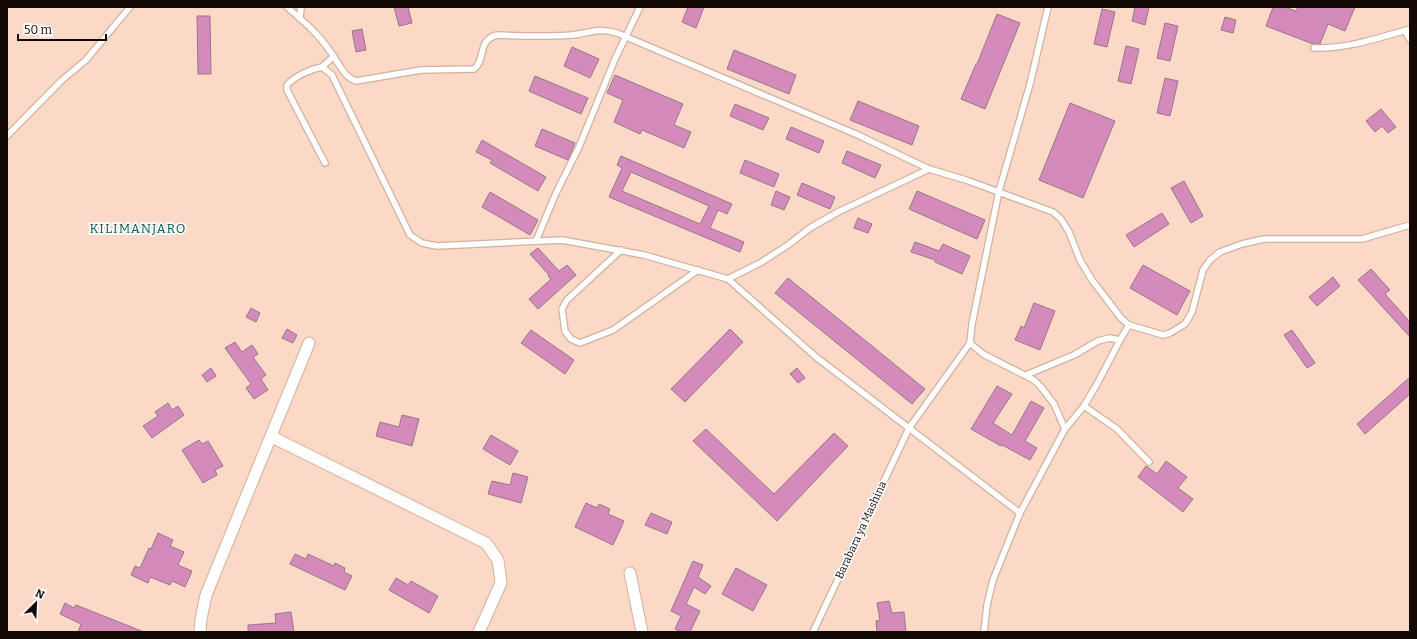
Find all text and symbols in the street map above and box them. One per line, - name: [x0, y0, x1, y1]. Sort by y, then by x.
- scale bar: [18, 16, 106, 42]
- text: 50 m: [24, 23, 53, 37]
- district label: KILIMANJARO: [90, 221, 186, 236]
- street label: Barabara ya Mashina: [833, 479, 889, 581]
- north arrow: [16, 583, 56, 623]
- text: N: [33, 587, 47, 602]

